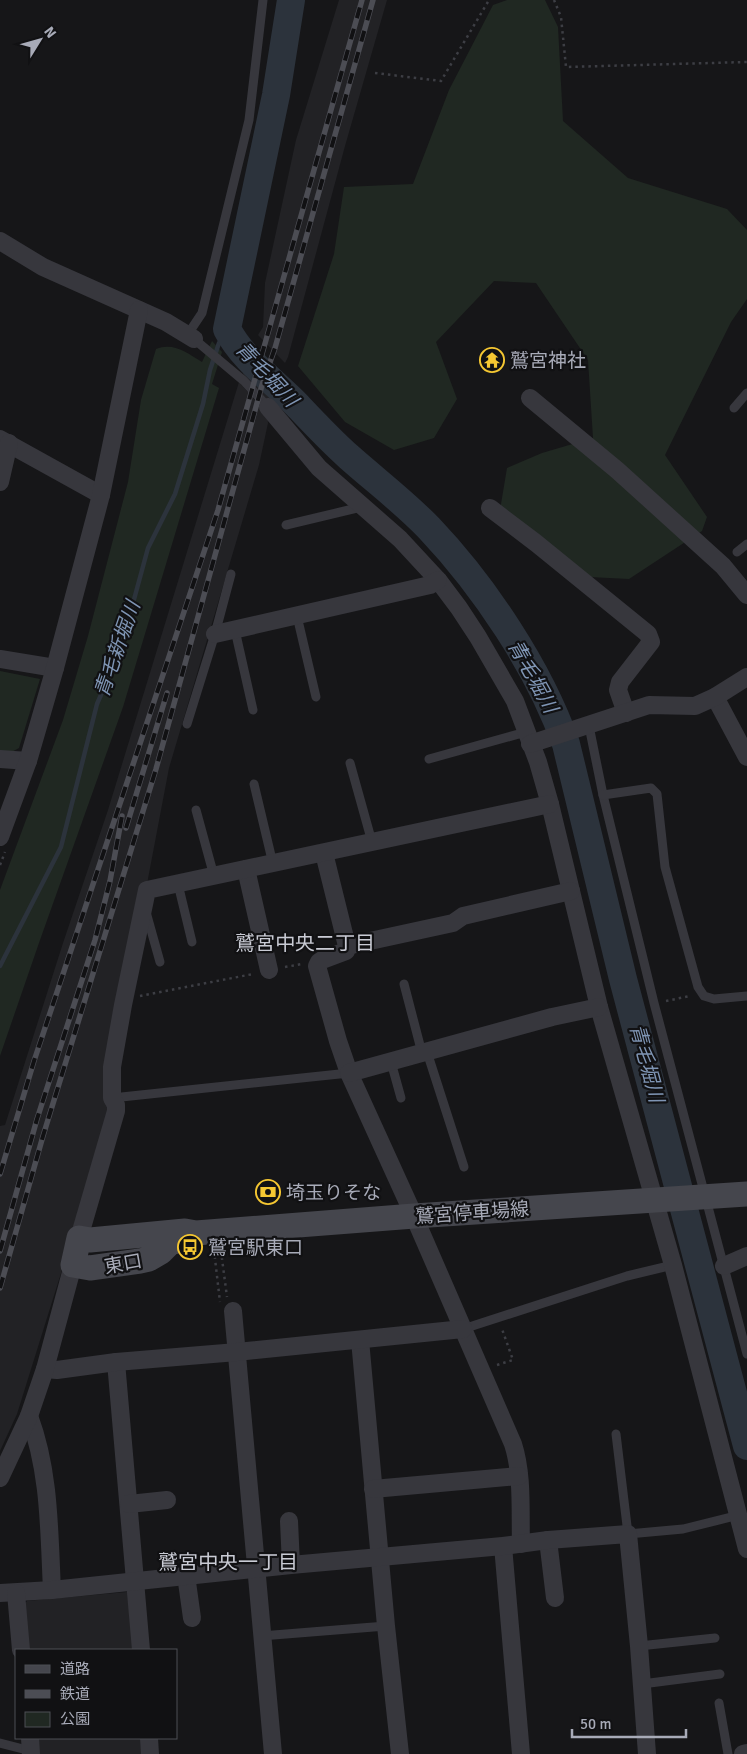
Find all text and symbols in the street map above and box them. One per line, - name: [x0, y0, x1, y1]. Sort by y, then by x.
- north arrow: [15, 15, 65, 65]
- text: N: [40, 23, 60, 41]
- water label: 青毛堀川: [230, 337, 304, 414]
- temple icon: 鷲宮神社: [479, 347, 505, 373]
- place label: 鷲宮神社: [510, 349, 586, 373]
- water label: 青毛新堀川: [89, 596, 146, 701]
- water label: 青毛堀川: [502, 635, 564, 719]
- district label: 鷲宮中央二丁目: [235, 931, 375, 956]
- water label: 青毛堀川: [624, 1021, 669, 1107]
- bank icon: 埼玉りそな: [255, 1179, 281, 1205]
- place label: 埼玉りそな: [286, 1181, 381, 1205]
- street label: 鷲宮停車場線: [414, 1197, 530, 1229]
- bus stop icon: 鷲宮駅東口: [177, 1234, 203, 1260]
- place label: 鷲宮駅東口: [208, 1236, 303, 1260]
- street label: 東口: [102, 1249, 144, 1279]
- district label: 鷲宮中央一丁目: [158, 1550, 298, 1575]
- legend: [15, 1649, 178, 1739]
- text: 道路: [60, 1660, 90, 1678]
- text: 鉄道: [60, 1685, 90, 1703]
- scale bar: [572, 1706, 686, 1738]
- text: 公園: [60, 1710, 90, 1728]
- text: 50 m: [580, 1715, 611, 1733]

